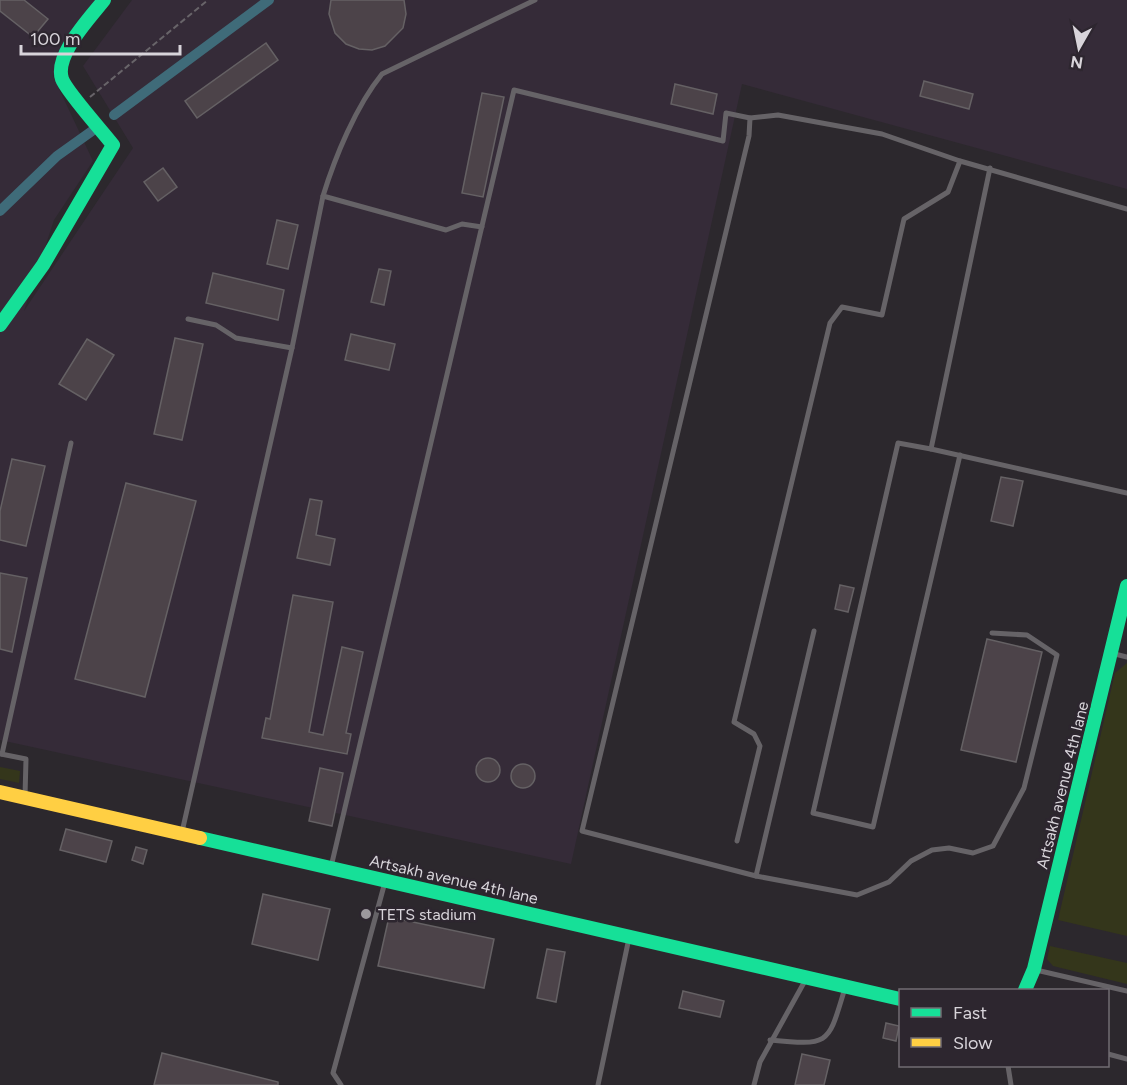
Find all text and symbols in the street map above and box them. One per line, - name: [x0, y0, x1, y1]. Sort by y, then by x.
- scale bar: [21, 18, 180, 56]
- north arrow: [1049, 18, 1109, 78]
- text: 100 m: [30, 28, 80, 50]
- text: N: [1069, 52, 1084, 73]
- street label: Artsakh avenue 4th lane: [1032, 699, 1093, 871]
- street label: Artsakh avenue 4th lane: [368, 851, 540, 908]
- place label: TETS stadium: [378, 905, 476, 924]
- marker: TETS stadium: [359, 907, 373, 921]
- legend: [899, 989, 1109, 1067]
- text: Fast: [953, 1002, 987, 1024]
- text: Slow: [953, 1032, 992, 1054]

